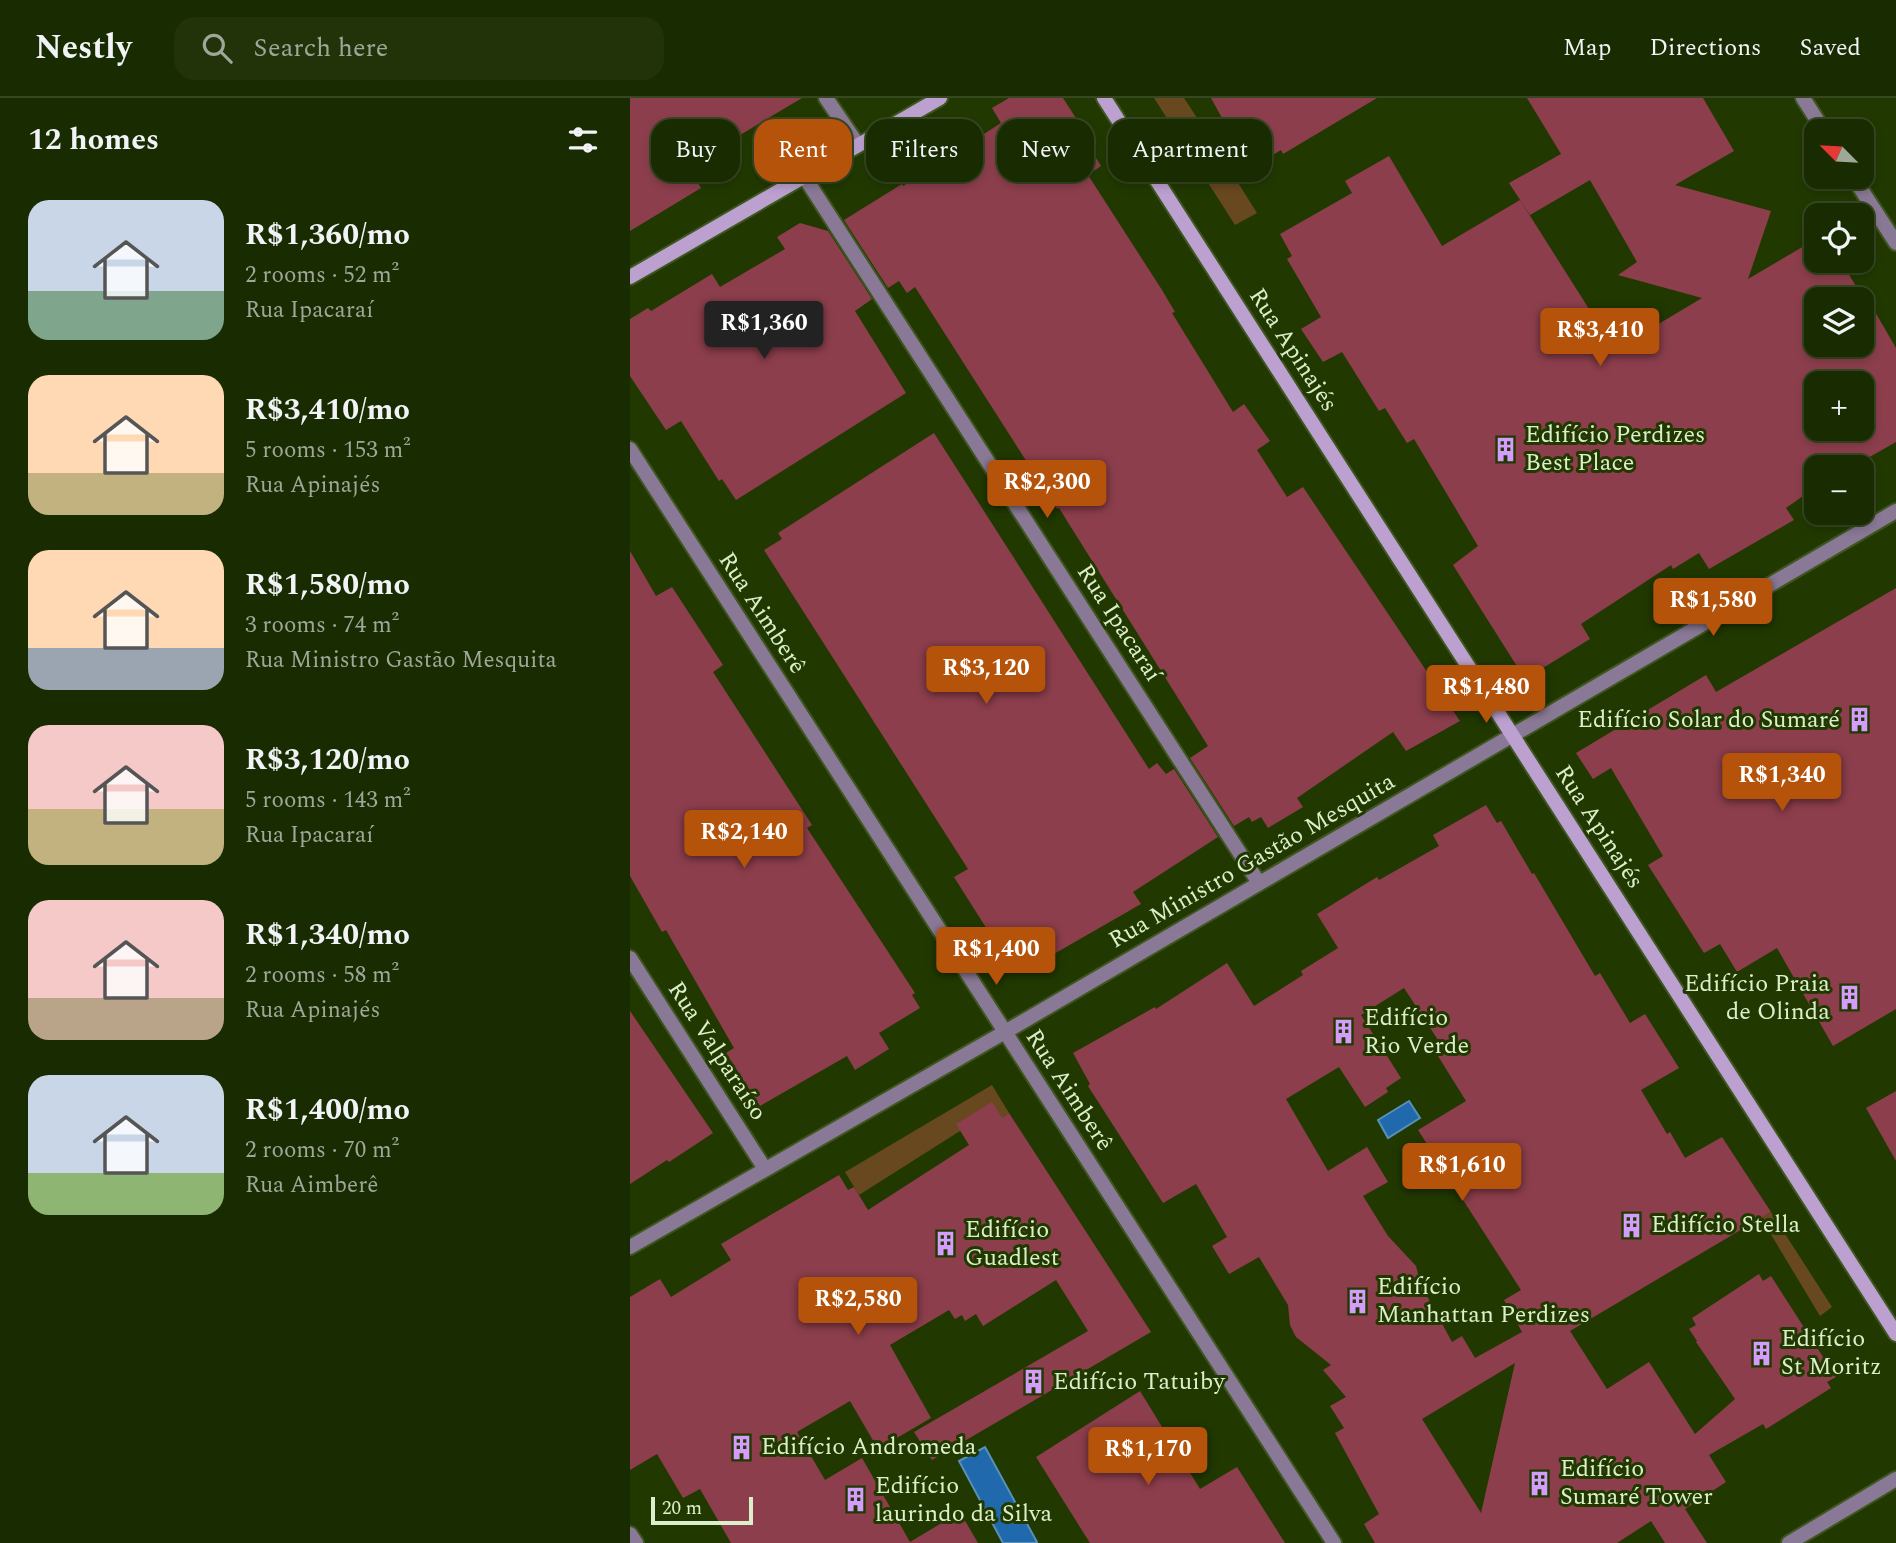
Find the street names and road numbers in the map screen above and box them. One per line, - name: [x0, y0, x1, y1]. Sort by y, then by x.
- street label: Rua Apinajés: [1239, 281, 1347, 419]
- street label: Rua Aimberê: [709, 545, 815, 681]
- street label: Rua Ipacaraí: [1067, 557, 1171, 690]
- street label: Rua Apinajés: [1545, 758, 1653, 896]
- street label: Rua Ministro Gastão Mesquita: [1102, 764, 1402, 958]
- street label: Rua Valparaíso: [658, 974, 776, 1128]
- street label: Rua Aimberê: [1016, 1022, 1122, 1158]

